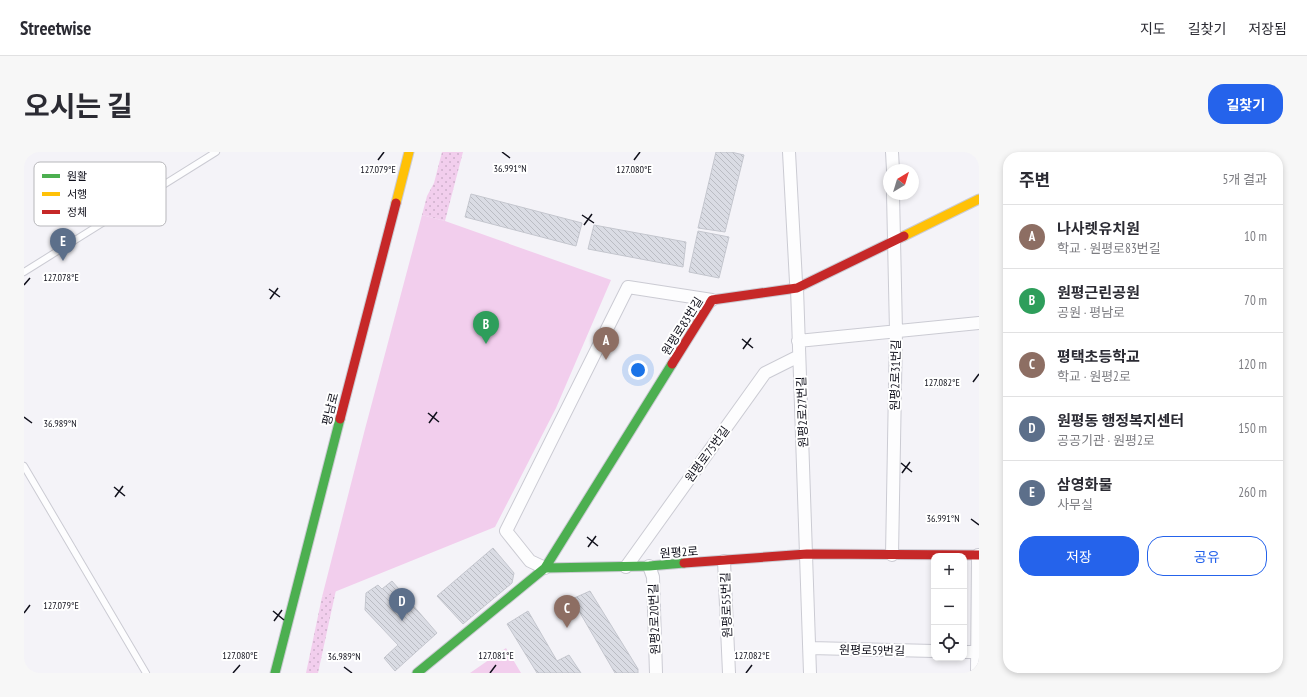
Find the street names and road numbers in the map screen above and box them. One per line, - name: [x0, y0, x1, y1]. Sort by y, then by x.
- street label: 원평로83번길: [658, 294, 706, 358]
- street label: 원평2로31번길: [887, 339, 903, 411]
- street label: 원평2로27번길: [793, 376, 811, 448]
- street label: 평남로: [319, 391, 341, 427]
- street label: 원평로75번길: [682, 423, 732, 485]
- street label: 원평2로: [659, 543, 699, 561]
- street label: 원평로55번길: [717, 572, 735, 638]
- street label: 원평2로20번길: [645, 583, 663, 655]
- street label: 원평로59번길: [839, 642, 905, 658]

